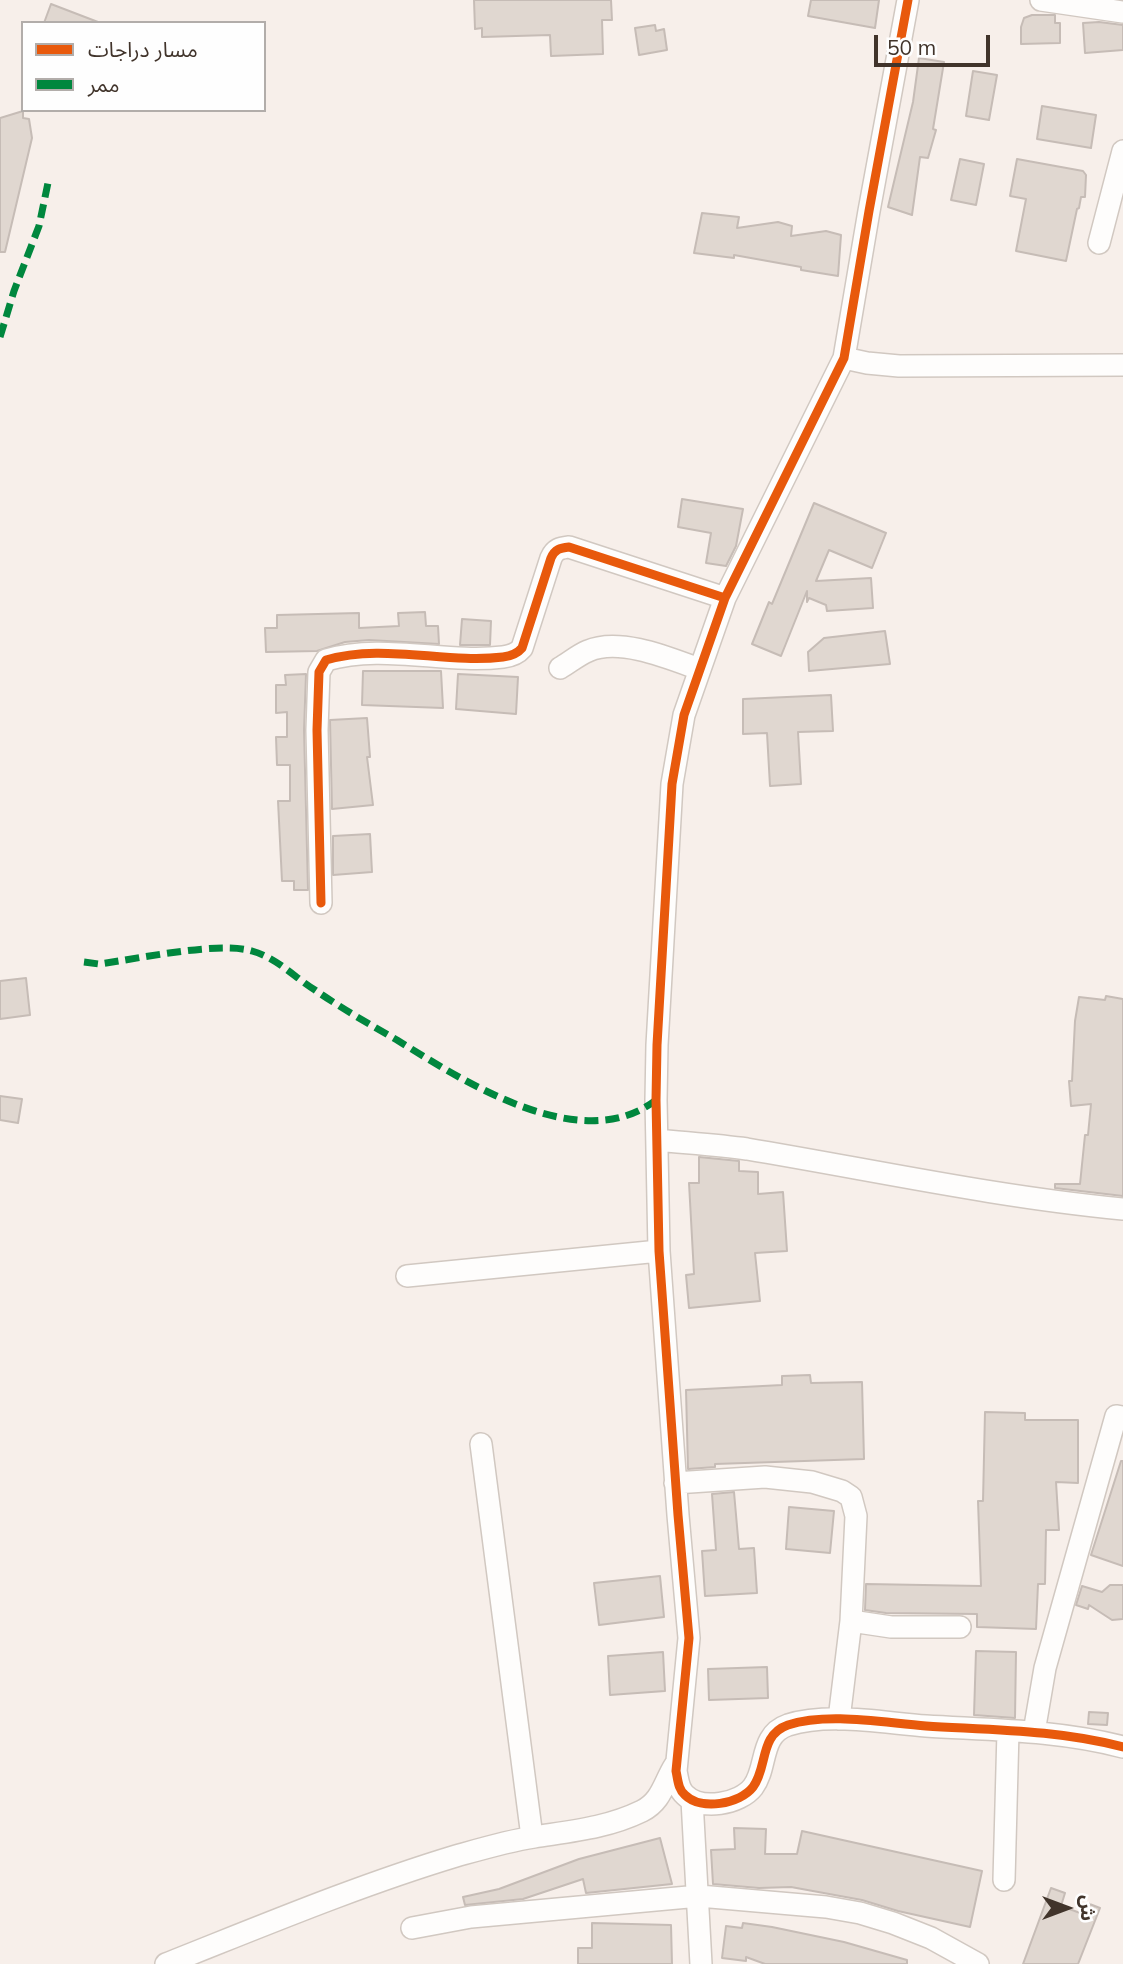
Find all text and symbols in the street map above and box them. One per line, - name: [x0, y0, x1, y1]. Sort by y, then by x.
- legend: [21, 21, 266, 112]
- scale bar: [878, 21, 993, 65]
- text: 50 m: [887, 34, 936, 60]
- text: مسار دراجات: [88, 36, 198, 62]
- text: ممر: [88, 71, 119, 97]
- north arrow: [1032, 1873, 1102, 1943]
- text: ش: [1076, 1895, 1100, 1921]

